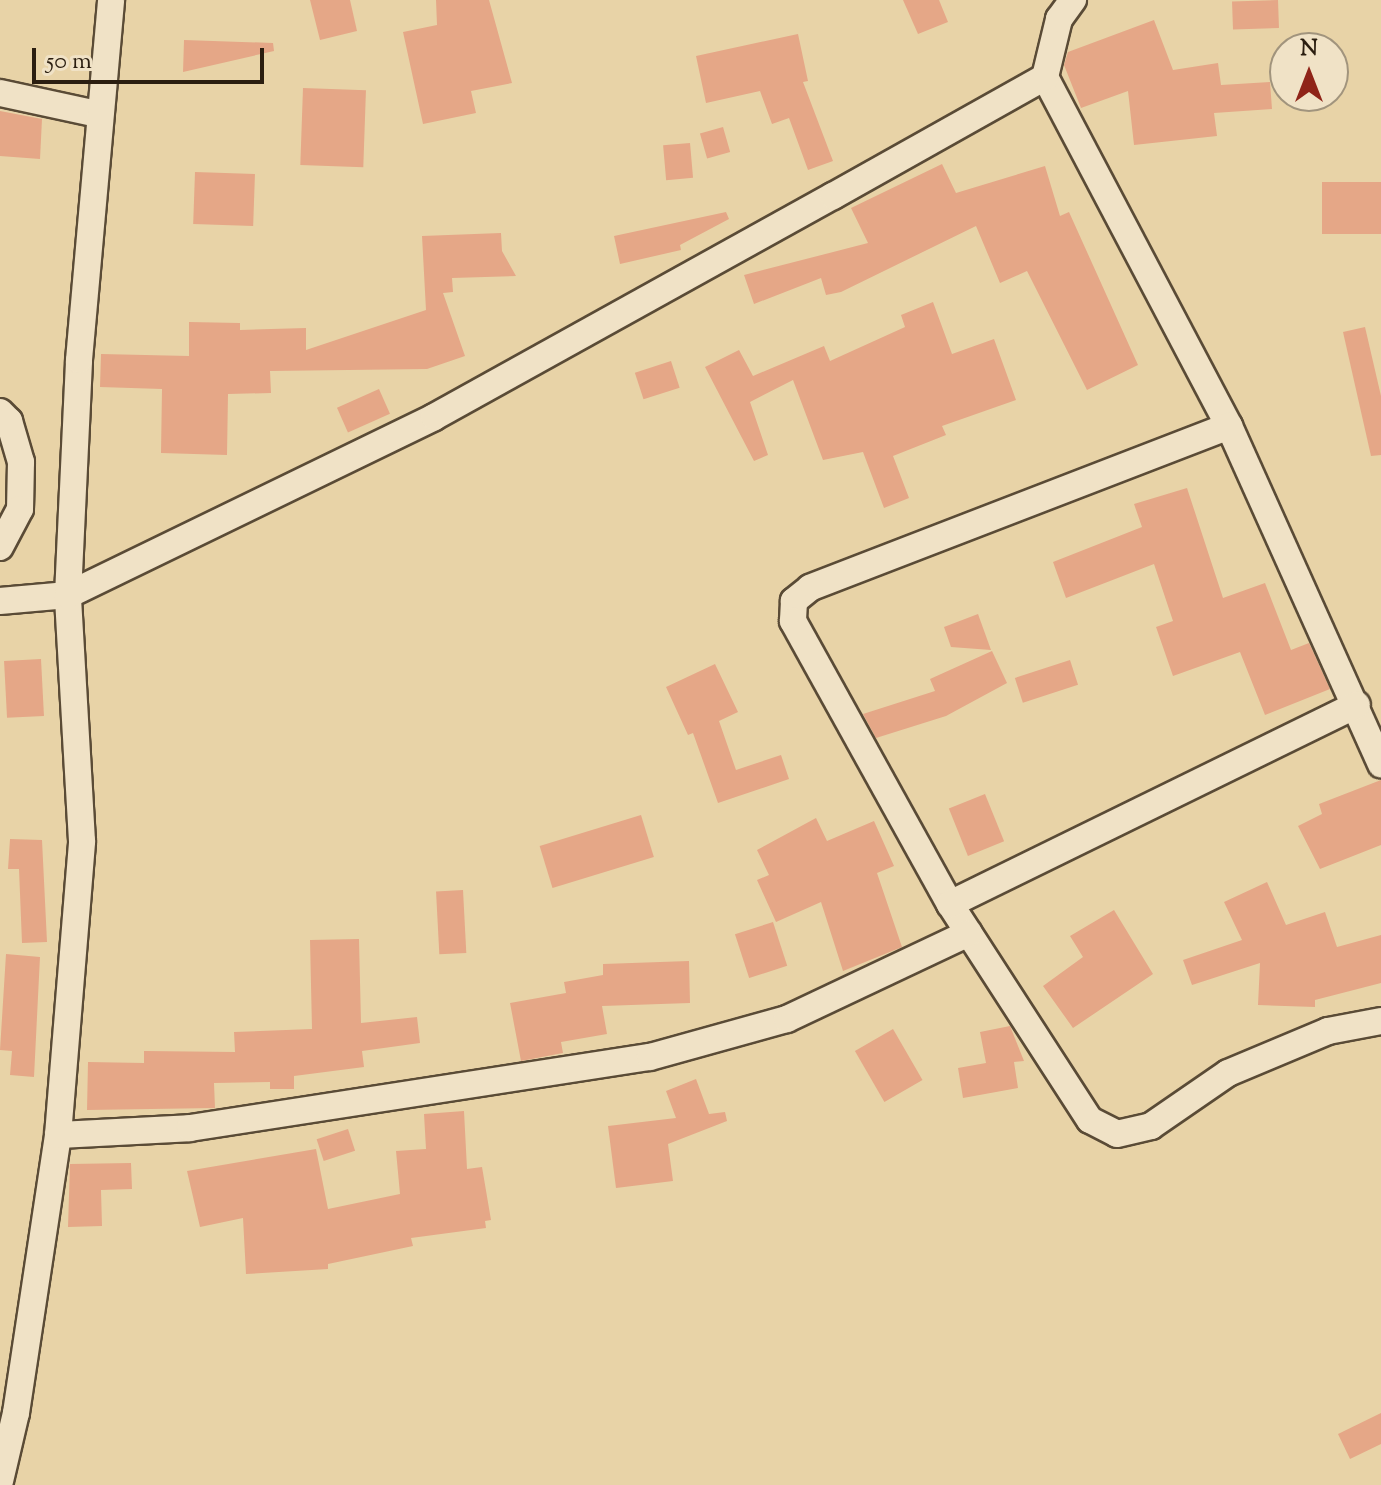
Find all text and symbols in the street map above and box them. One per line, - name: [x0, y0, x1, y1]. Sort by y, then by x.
- scale bar: [36, 32, 268, 82]
- north arrow: [1269, 32, 1349, 112]
- text: N: [1300, 34, 1318, 66]
- text: 50 m: [46, 45, 92, 79]

